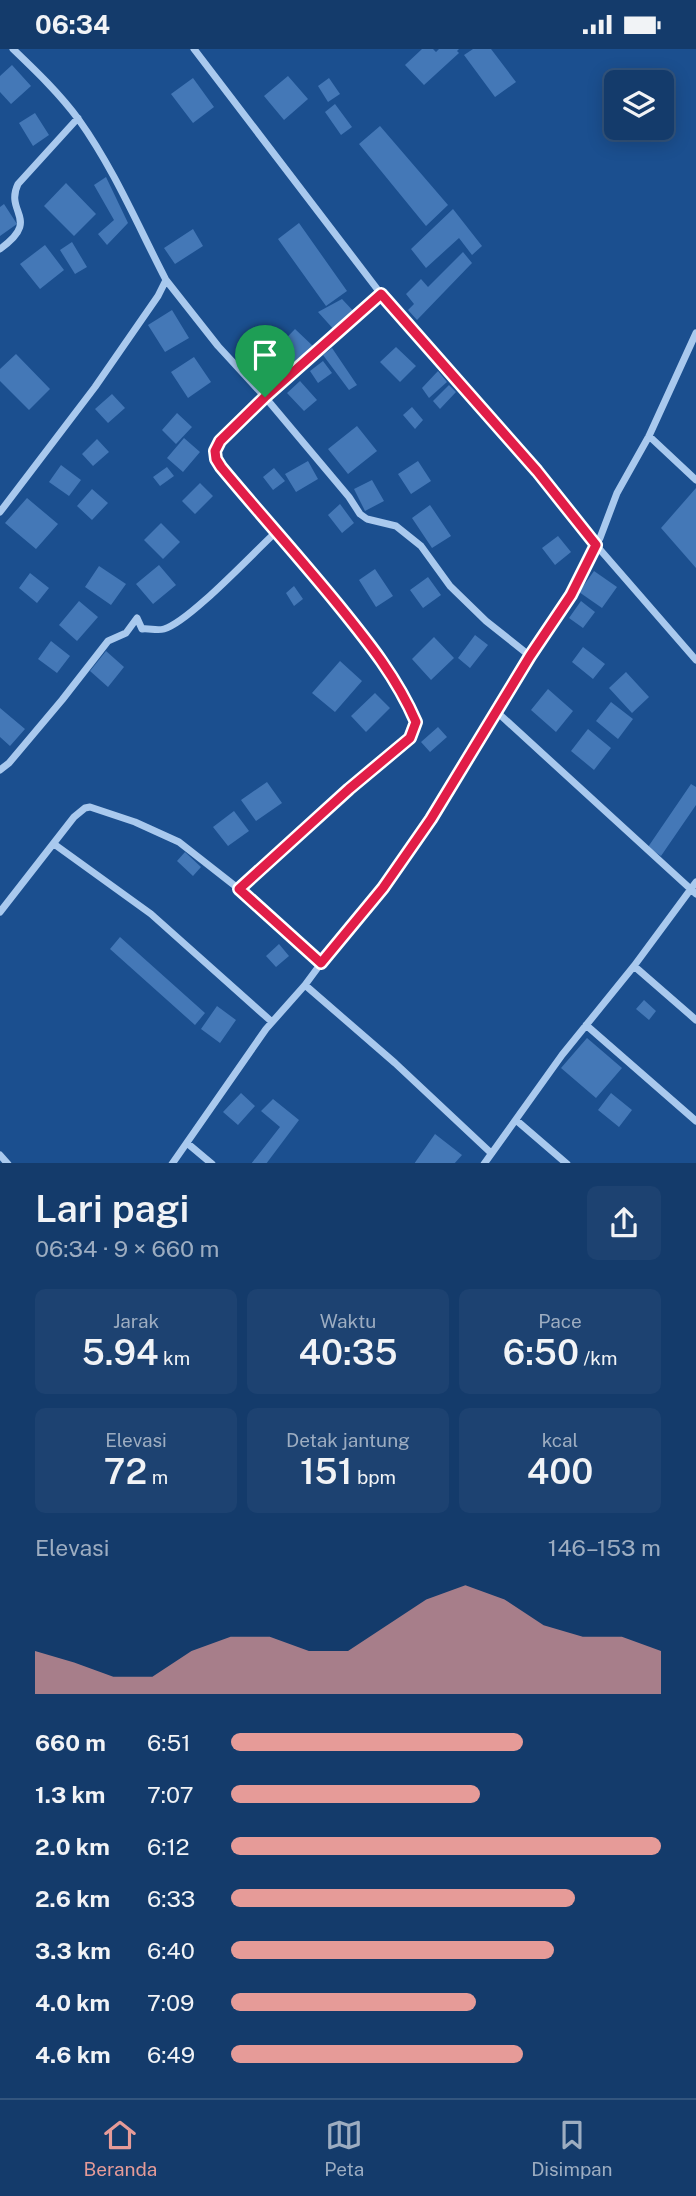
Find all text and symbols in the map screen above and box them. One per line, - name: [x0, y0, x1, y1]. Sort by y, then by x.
- text: 06:34: [35, 9, 110, 40]
- map controls: [604, 70, 674, 140]
- button: layers: [604, 70, 674, 140]
- pin: [235, 325, 295, 397]
- icon: arrive: [246, 336, 284, 374]
- text: Lari pagi: [35, 1186, 189, 1231]
- button: share: [587, 1186, 661, 1260]
- text: 06:34 · 9 × 660 m: [35, 1235, 220, 1262]
- text: Jarak: [113, 1310, 159, 1332]
- text: Waktu: [320, 1310, 376, 1332]
- text: Pace: [538, 1310, 582, 1332]
- text: 5.94: [82, 1332, 159, 1373]
- text: 40:35: [298, 1332, 398, 1373]
- text: 6:50: [503, 1332, 579, 1373]
- text: km: [159, 1347, 190, 1369]
- text: /km: [579, 1347, 617, 1369]
- text: Elevasi: [105, 1429, 167, 1451]
- text: Detak jantung: [286, 1429, 410, 1451]
- text: kcal: [542, 1429, 578, 1451]
- text: 72: [104, 1451, 147, 1492]
- text: 151: [300, 1451, 352, 1492]
- text: 400: [527, 1451, 593, 1492]
- text: m: [147, 1466, 168, 1488]
- text: bpm: [352, 1466, 396, 1488]
- text: Elevasi: [35, 1534, 109, 1561]
- text: 146–153 m: [548, 1534, 661, 1561]
- text: 660 m: [35, 1729, 106, 1756]
- text: 6:51: [147, 1729, 191, 1756]
- text: 1.3 km: [35, 1781, 105, 1808]
- text: 7:07: [147, 1781, 193, 1808]
- text: 2.0 km: [35, 1833, 110, 1860]
- text: 6:12: [147, 1833, 190, 1860]
- text: 2.6 km: [35, 1885, 110, 1912]
- text: 6:33: [147, 1885, 195, 1912]
- text: 3.3 km: [35, 1937, 111, 1964]
- text: 6:40: [147, 1937, 195, 1964]
- text: 4.0 km: [35, 1989, 110, 2016]
- text: 7:09: [147, 1989, 194, 2016]
- text: 4.6 km: [35, 2041, 111, 2068]
- text: 6:49: [147, 2041, 195, 2068]
- tab: Beranda: [83, 2116, 157, 2180]
- tab: Peta: [324, 2116, 364, 2180]
- tab: Disimpan: [531, 2116, 613, 2180]

